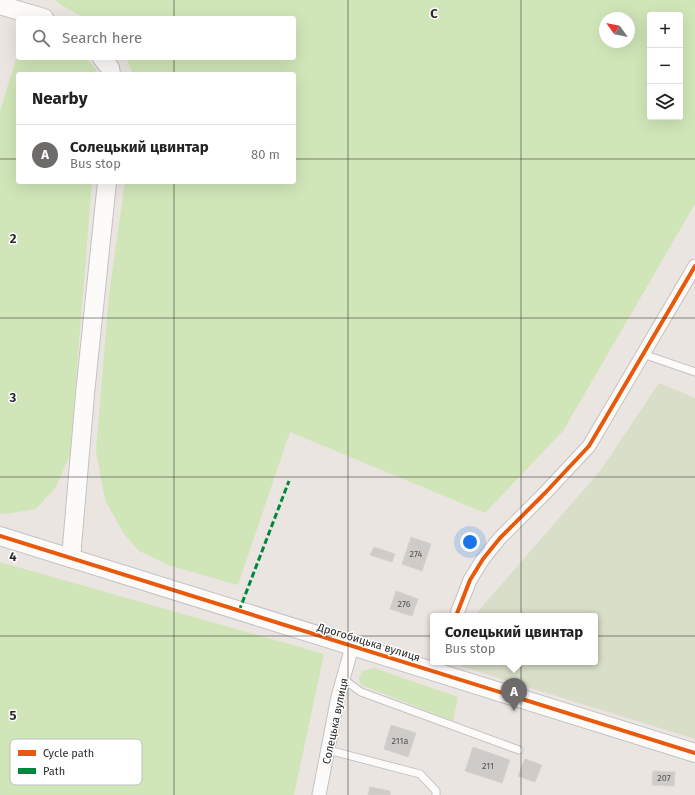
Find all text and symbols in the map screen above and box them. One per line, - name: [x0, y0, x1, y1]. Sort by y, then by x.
- text: C: [430, 6, 438, 21]
- north arrow: [599, 12, 635, 48]
- map controls: [647, 12, 683, 120]
- button: +: [647, 12, 683, 48]
- search box: [16, 16, 296, 60]
- icon: search: [30, 27, 52, 49]
- text: Search here: [62, 29, 142, 47]
- button: −: [647, 48, 683, 84]
- button: layers: [647, 84, 683, 120]
- text: Nearby: [32, 88, 87, 109]
- text: Солецький цвинтар: [70, 138, 209, 156]
- text: A: [41, 147, 49, 162]
- text: 80 m: [251, 147, 280, 162]
- text: Bus stop: [70, 156, 121, 171]
- text: 2: [10, 231, 17, 246]
- text: 3: [9, 390, 17, 405]
- your location: [460, 532, 480, 552]
- text: 4: [9, 549, 17, 564]
- house number: 274: [410, 549, 423, 559]
- house number: 276: [398, 599, 411, 609]
- popup: [430, 613, 598, 665]
- street label: Дрогобицька вулиця: [315, 620, 422, 664]
- text: Солецький цвинтар: [445, 623, 583, 641]
- text: Bus stop: [445, 641, 496, 656]
- street label: Солецька вулиця: [320, 677, 351, 765]
- pin: A: [501, 678, 527, 711]
- text: 5: [10, 708, 17, 723]
- house number: 211а: [392, 736, 408, 746]
- legend: [10, 739, 142, 785]
- text: Cycle path: [43, 747, 94, 760]
- house number: 211: [482, 761, 494, 771]
- text: Path: [43, 765, 65, 778]
- house number: 207: [657, 773, 671, 783]

